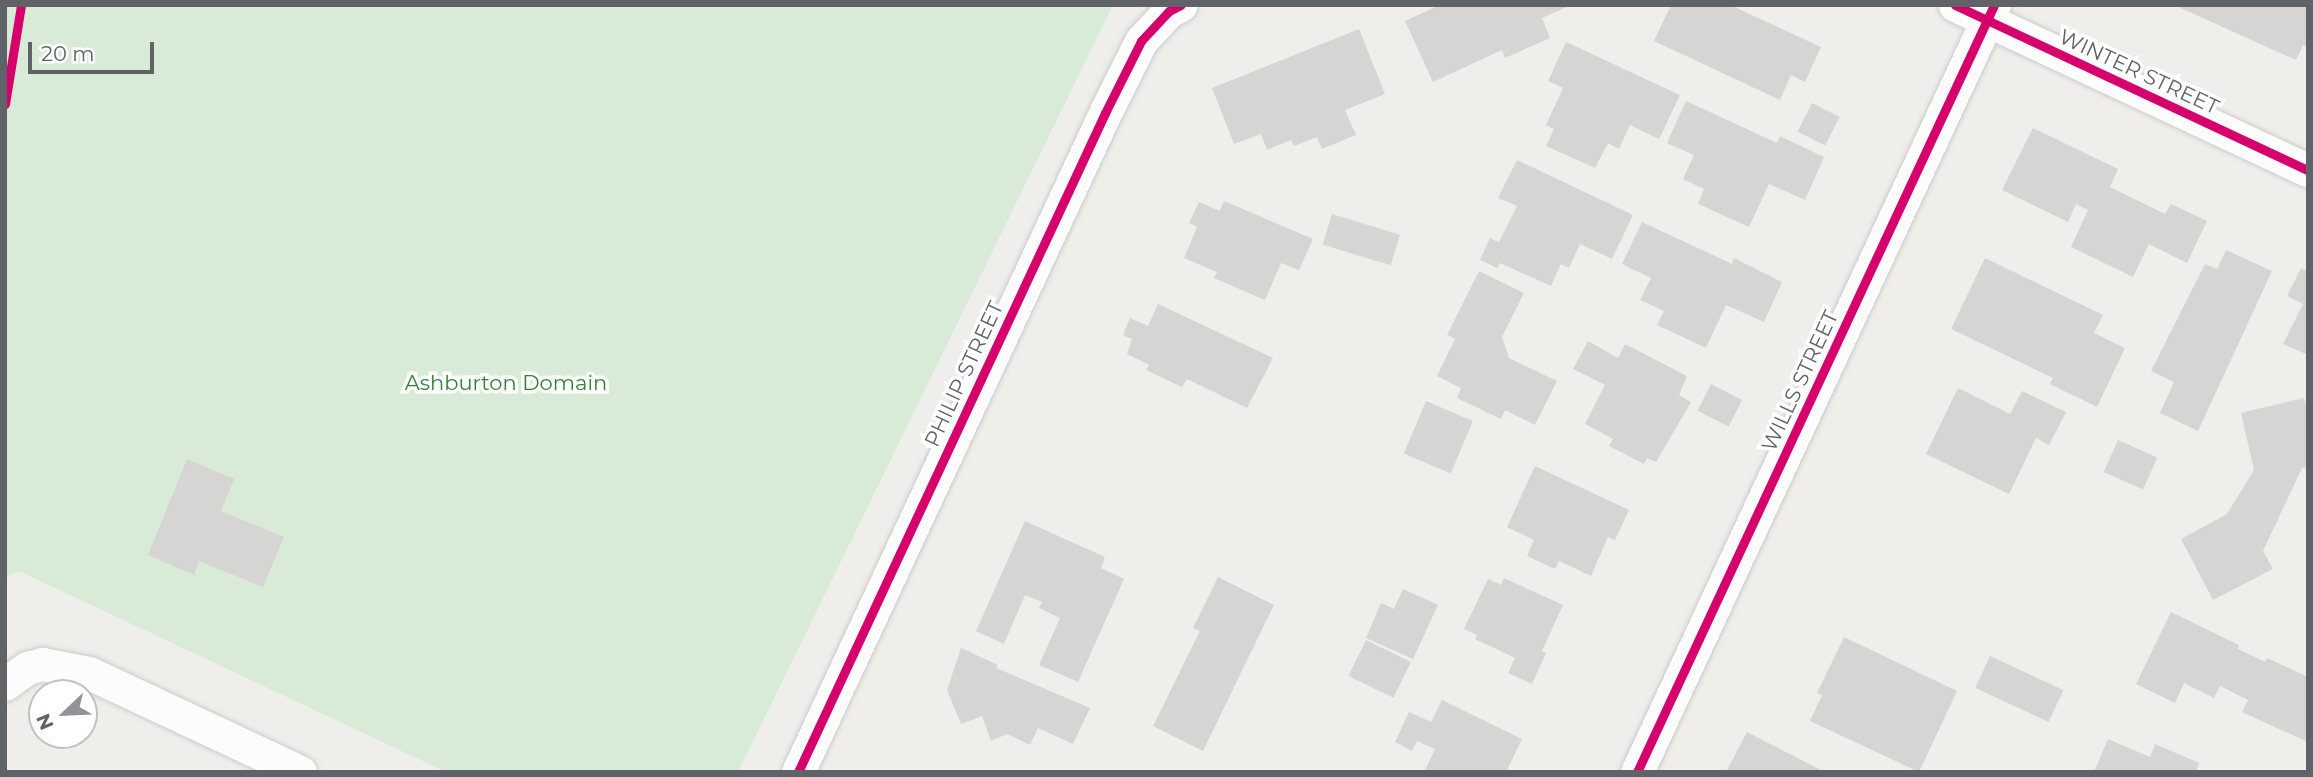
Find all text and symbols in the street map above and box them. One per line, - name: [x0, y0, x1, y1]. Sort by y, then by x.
- street label: WINTER STREET: [2055, 24, 2223, 120]
- scale bar: [32, 28, 158, 72]
- text: 20 m: [41, 41, 95, 66]
- street label: PHILIP STREET: [919, 297, 1009, 451]
- street label: WILLS STREET: [1756, 307, 1844, 455]
- park label: Ashburton Domain: [405, 370, 607, 396]
- north arrow: [28, 679, 98, 749]
- text: N: [31, 710, 59, 733]

